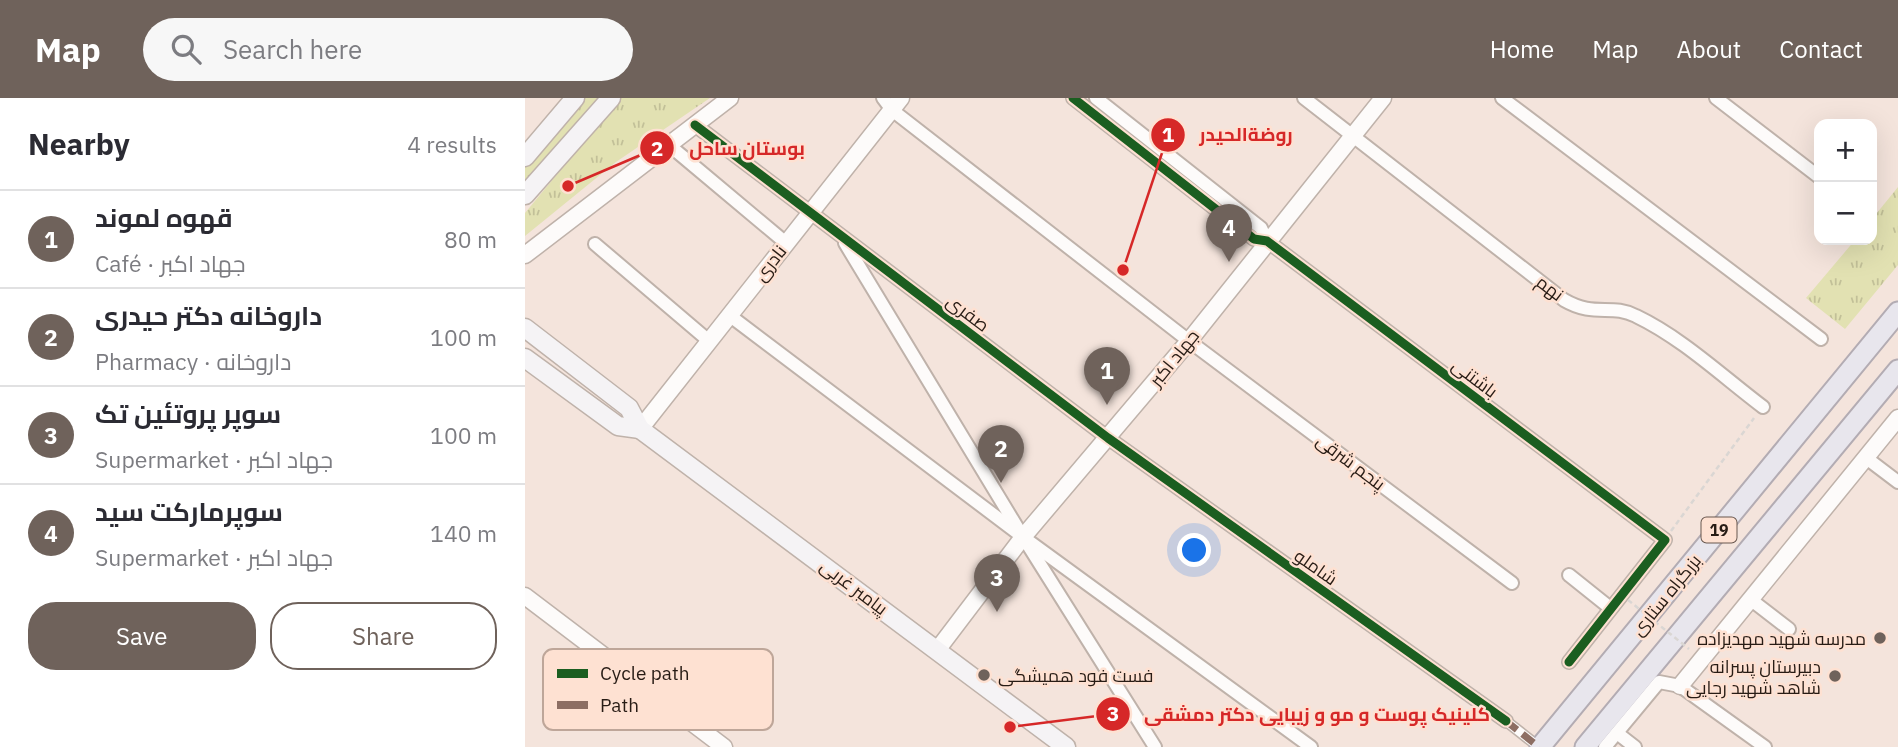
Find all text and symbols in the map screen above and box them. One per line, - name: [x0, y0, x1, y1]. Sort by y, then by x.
- search box: [143, 18, 633, 81]
- text: Map: [35, 28, 101, 71]
- icon: search: [167, 30, 205, 68]
- text: Search here: [223, 32, 362, 66]
- text: Home: [1490, 33, 1554, 65]
- text: Map: [1592, 33, 1638, 65]
- text: About: [1676, 33, 1741, 65]
- text: Contact: [1779, 33, 1863, 65]
- callout: روضةالحیدر: [1150, 115, 1307, 155]
- map controls: [1814, 119, 1877, 245]
- button: +: [1814, 119, 1877, 182]
- text: 1: [1162, 120, 1175, 148]
- text: روضةالحیدر: [1198, 122, 1293, 146]
- text: Nearby: [28, 124, 130, 163]
- callout: بوستان ساحل: [640, 128, 818, 168]
- text: 4 results: [407, 129, 497, 159]
- text: 2: [651, 134, 663, 162]
- text: بوستان ساحل: [689, 136, 805, 160]
- button: −: [1814, 182, 1877, 245]
- text: قهوه لموند: [95, 200, 233, 234]
- pin: 4: [1206, 204, 1252, 262]
- text: 1: [44, 224, 58, 254]
- text: 80 m: [444, 224, 497, 254]
- street label: نادری: [749, 240, 791, 286]
- text: Café · جهاد اکبر: [95, 248, 245, 278]
- street label: نهم: [1531, 270, 1568, 307]
- street label: صفری: [942, 289, 994, 337]
- text: داروخانه دکتر حیدری: [95, 298, 322, 332]
- text: 2: [44, 322, 58, 352]
- text: 100 m: [430, 322, 497, 352]
- street label: جهاد اکبر: [1143, 325, 1204, 392]
- text: Pharmacy · داروخانه: [95, 346, 291, 376]
- pin: 1: [1084, 347, 1130, 405]
- street label: باشتنی: [1448, 353, 1502, 403]
- text: سوپر پروتئین تک: [95, 396, 281, 430]
- text: 3: [44, 420, 58, 450]
- text: 100 m: [430, 420, 497, 450]
- pin: 2: [978, 425, 1024, 483]
- street label: پنجم شرقی: [1311, 429, 1390, 496]
- text: Supermarket · جهاد اکبر: [95, 444, 333, 474]
- text: سوپرمارکت سید: [95, 494, 283, 528]
- text: 4: [44, 518, 58, 548]
- text: 140 m: [430, 518, 497, 548]
- road number: 19: [1701, 518, 1737, 542]
- your location: [1177, 533, 1211, 567]
- text: Supermarket · جهاد اکبر: [95, 542, 333, 572]
- street label: شاملو: [1290, 544, 1342, 590]
- street label: بزرگراه ستاری: [1626, 550, 1706, 640]
- street label: پیامبر غربی: [815, 554, 892, 621]
- pin: 3: [974, 554, 1020, 612]
- button: Save: [28, 602, 256, 670]
- button: Share: [270, 602, 497, 670]
- place label: مدرسه شهيد مهديزاده: [1697, 627, 1866, 650]
- marker: مدرسه شهيد مهديزاده: [1872, 630, 1888, 646]
- legend: [543, 649, 773, 730]
- place label: دبیرستان پسرانه شاهد شهید رجایی: [1686, 655, 1821, 699]
- text: Cycle path: [600, 661, 689, 685]
- place label: فست فود همیشگی: [998, 664, 1154, 687]
- marker: فست فود همیشگی: [976, 667, 992, 683]
- marker: دبیرستان پسرانه شاهد شهید رجایی: [1827, 668, 1843, 684]
- text: Path: [600, 693, 639, 717]
- callout: کلینیک پوست و مو و زیبایی دکتر دمشقی: [1095, 694, 1504, 734]
- text: 3: [1107, 699, 1119, 727]
- text: کلینیک پوست و مو و زیبایی دکتر دمشقی: [1144, 702, 1490, 728]

